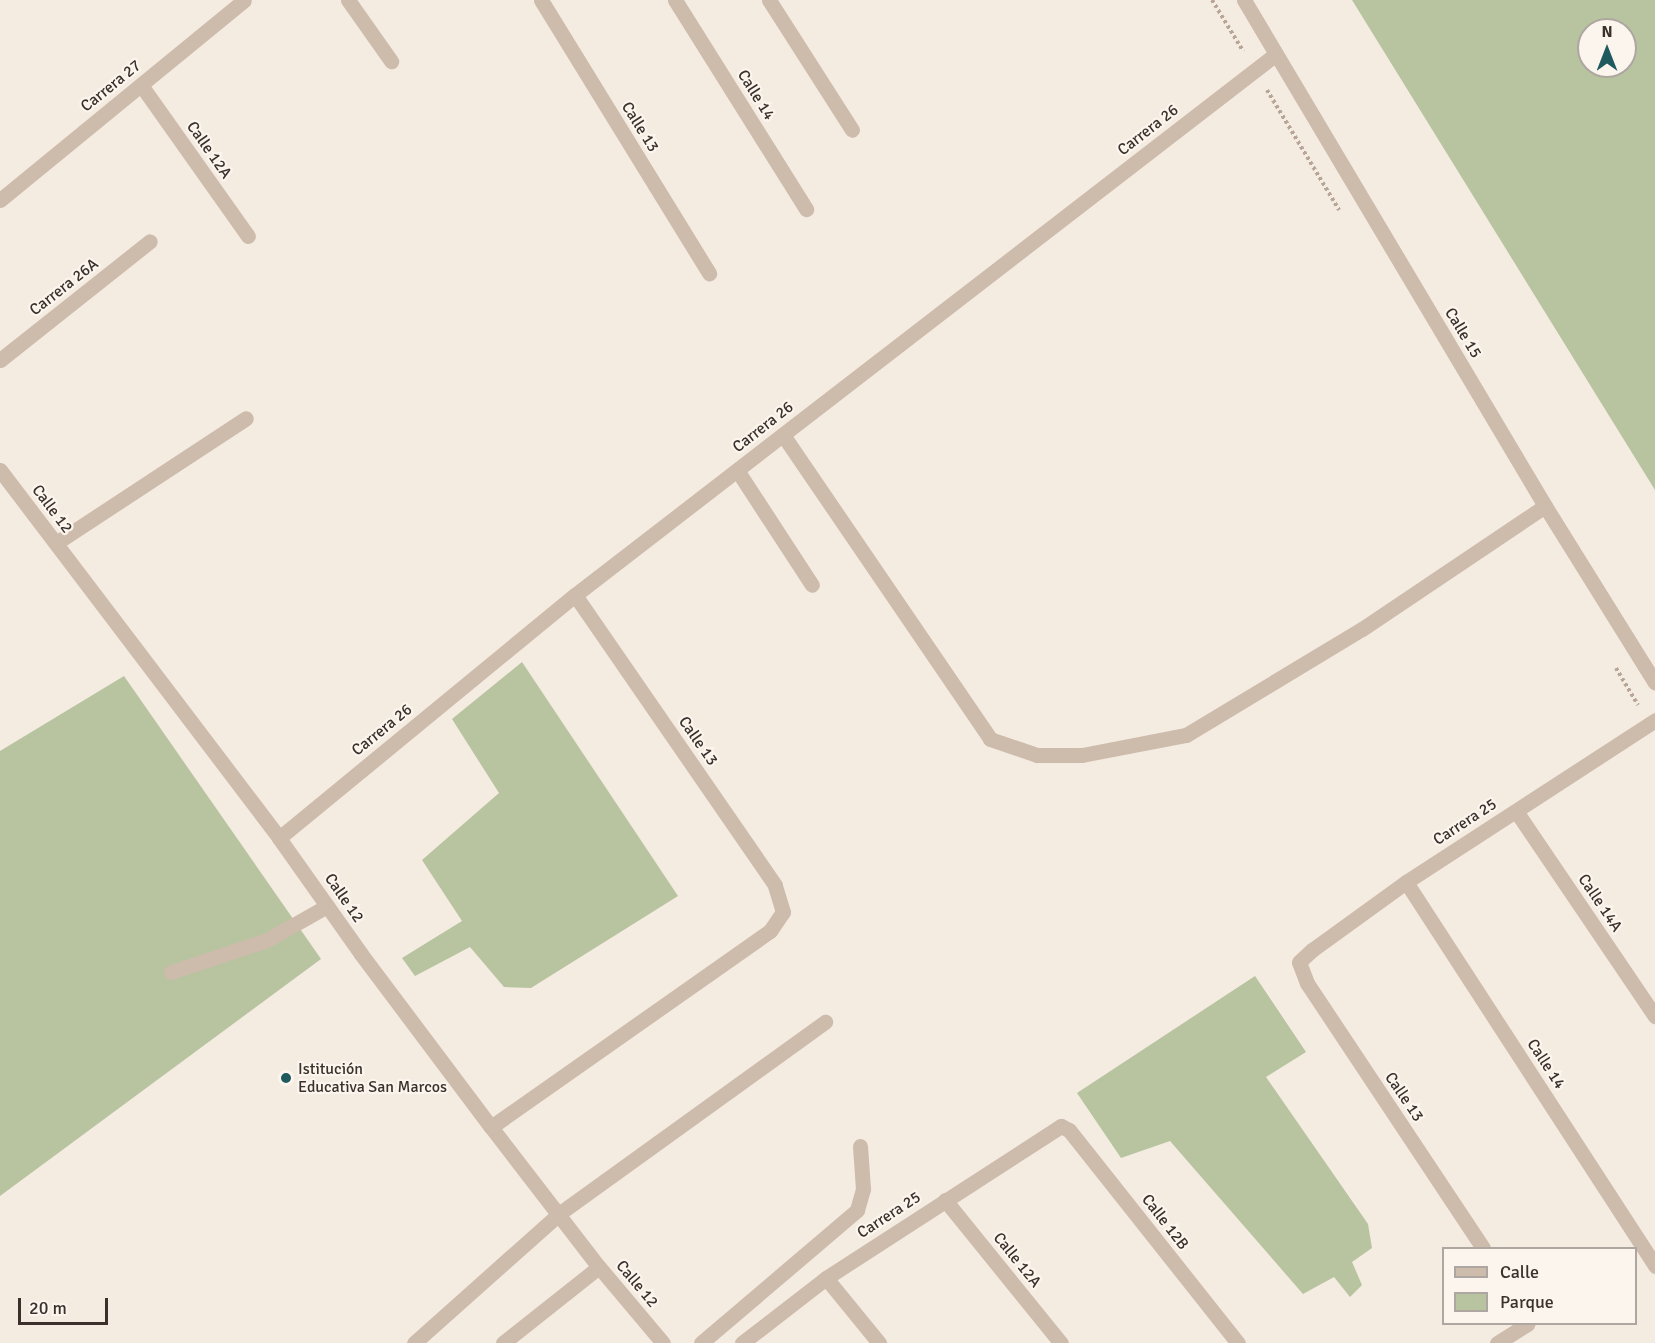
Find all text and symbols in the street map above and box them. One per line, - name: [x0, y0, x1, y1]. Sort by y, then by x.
- north arrow: [1577, 18, 1637, 78]
- text: N: [1601, 22, 1613, 42]
- street label: Carrera 27: [77, 56, 145, 116]
- street label: Calle 14: [733, 66, 779, 124]
- street label: Calle 13: [617, 98, 663, 156]
- street label: Carrera 26: [1114, 100, 1182, 160]
- street label: Calle 12A: [182, 118, 236, 182]
- street label: Carrera 26A: [26, 254, 102, 320]
- street label: Calle 15: [1440, 304, 1486, 362]
- street label: Carrera 26: [729, 397, 797, 457]
- street label: Calle 12: [28, 481, 76, 537]
- street label: Carrera 26: [348, 700, 416, 760]
- street label: Calle 13: [674, 713, 722, 769]
- street label: Carrera 25: [1430, 794, 1500, 850]
- street label: Calle 12: [320, 870, 368, 926]
- street label: Calle 14A: [1574, 871, 1626, 935]
- street label: Calle 14: [1523, 1035, 1569, 1093]
- place label: Istitución Educativa San Marcos: [298, 1059, 447, 1097]
- street label: Calle 13: [1381, 1069, 1427, 1125]
- marker: Istitución Educativa San Marcos: [279, 1071, 293, 1085]
- street label: Carrera 25: [854, 1187, 924, 1243]
- street label: Calle 12B: [1137, 1190, 1193, 1254]
- street label: Calle 12A: [989, 1229, 1045, 1291]
- legend: [1442, 1247, 1637, 1325]
- street label: Calle 12: [612, 1257, 662, 1311]
- text: Calle: [1500, 1261, 1539, 1283]
- scale bar: [21, 1286, 111, 1324]
- text: Parque: [1500, 1291, 1554, 1313]
- text: 20 m: [29, 1297, 67, 1319]

